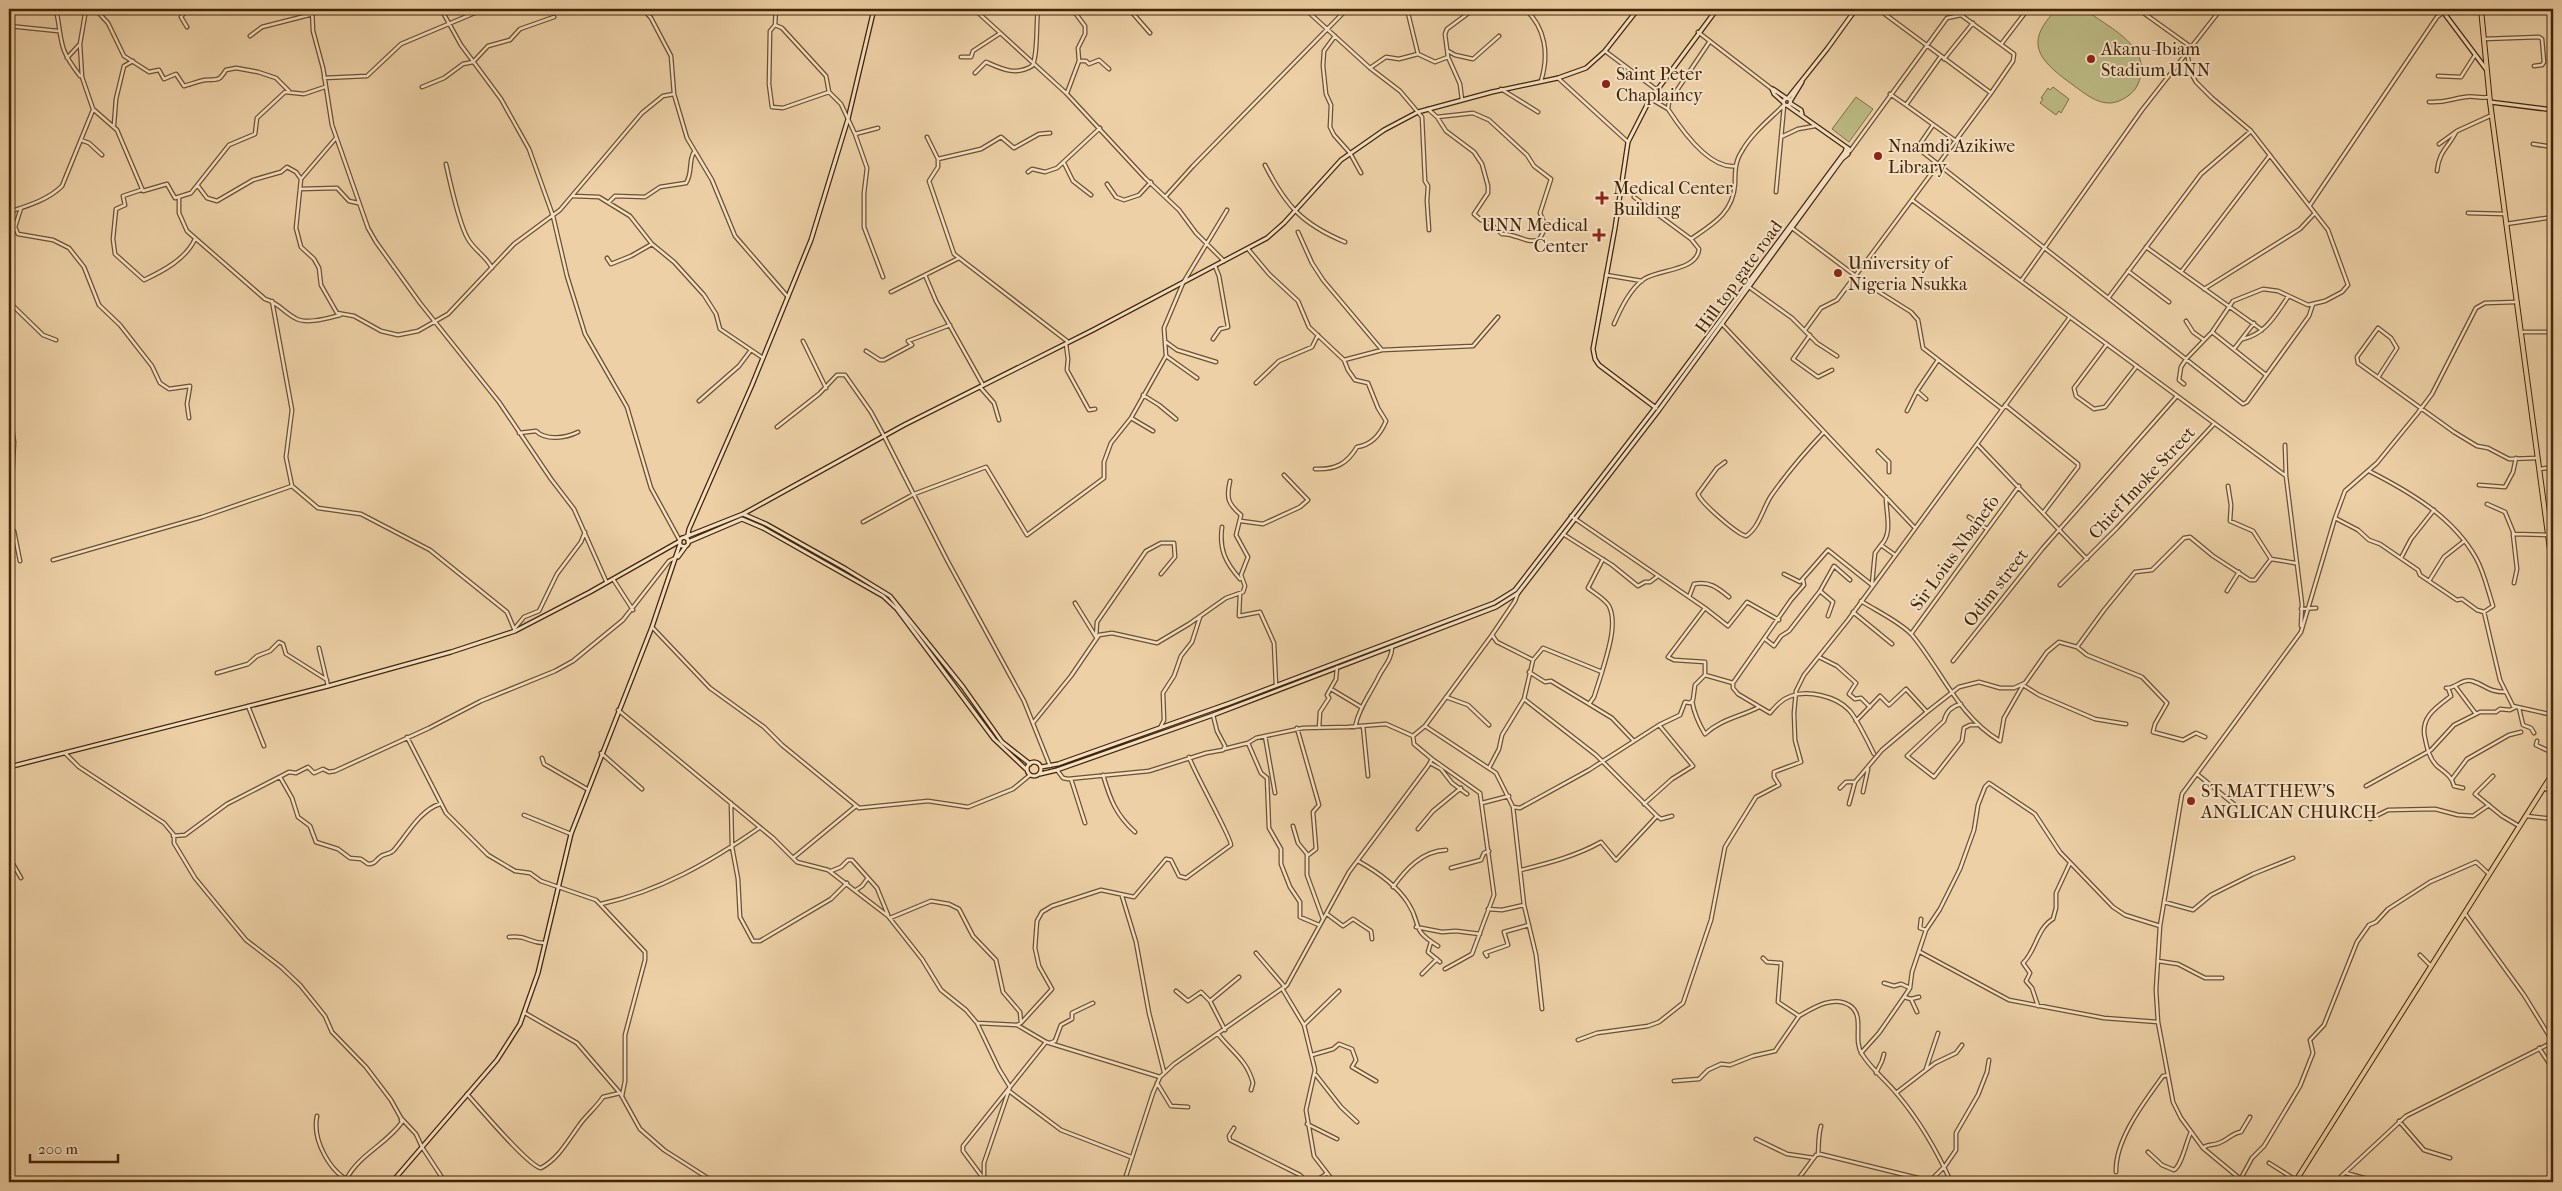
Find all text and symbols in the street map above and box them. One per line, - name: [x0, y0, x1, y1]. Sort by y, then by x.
- place label: Akanu-Ibiam Stadium UNN: [2100, 39, 2211, 81]
- marker: Akanu-Ibiam Stadium UNN: [2085, 53, 2097, 65]
- place label: Saint Peter Chaplaincy: [1616, 64, 1704, 106]
- marker: Saint Peter Chaplaincy: [1600, 78, 1612, 90]
- place label: Nnamdi Azikiwe Library: [1888, 136, 2015, 178]
- marker: Nnamdi Azikiwe Library: [1872, 150, 1884, 162]
- place label: Medical Center Building: [1613, 178, 1733, 220]
- marker: Medical Center Building: [1595, 191, 1609, 205]
- place label: UNN Medical Center: [1481, 215, 1588, 257]
- street label: Hill top gate road: [1691, 216, 1787, 338]
- marker: UNN Medical Center: [1592, 228, 1606, 242]
- place label: University of Nigeria Nsukka: [1848, 253, 1968, 295]
- marker: University of Nigeria Nsukka: [1832, 267, 1844, 279]
- street label: Chief Imoke Street: [2084, 422, 2200, 544]
- street label: Sir Loius Nbanefo: [1906, 491, 2004, 615]
- street label: Odim street: [1959, 544, 2033, 631]
- place label: ST MATTHEW'S ANGLICAN CHURCH: [2200, 781, 2377, 823]
- marker: ST MATTHEW'S ANGLICAN CHURCH: [2185, 795, 2197, 807]
- scale bar: [30, 1131, 118, 1163]
- text: 200 m: [38, 1140, 78, 1158]

